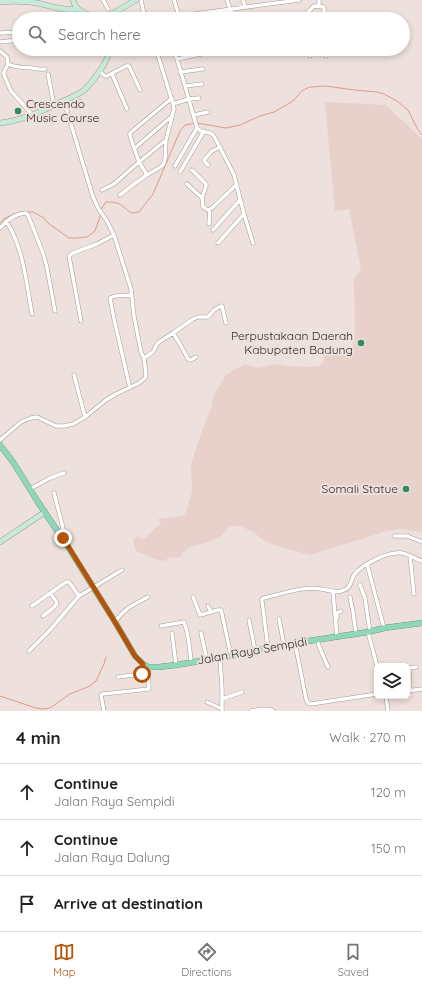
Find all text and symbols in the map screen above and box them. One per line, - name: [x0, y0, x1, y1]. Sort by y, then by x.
- search box: [12, 12, 410, 56]
- icon: search: [26, 23, 48, 45]
- text: Search here: [58, 25, 141, 44]
- place label: Crescendo Music Course: [26, 96, 100, 125]
- marker: Crescendo Music Course: [13, 106, 23, 116]
- place label: Perpustakaan Daerah Kabupaten Badung: [231, 328, 353, 357]
- marker: Perpustakaan Daerah Kabupaten Badung: [356, 338, 366, 348]
- place label: Somali Statue: [321, 481, 398, 496]
- marker: Somali Statue: [401, 484, 411, 494]
- route end: [54, 529, 72, 547]
- street label: Jalan Raya Sempidi: [196, 633, 308, 668]
- map controls: [374, 663, 410, 699]
- button: layers: [374, 663, 410, 699]
- route start: [133, 665, 151, 683]
- text: 4 min: [16, 727, 61, 748]
- text: Walk · 270 m: [329, 729, 406, 745]
- text: Continue: [54, 774, 118, 793]
- icon: ahead: [16, 781, 38, 803]
- text: 120 m: [371, 784, 406, 800]
- text: Jalan Raya Sempidi: [54, 793, 175, 809]
- text: Continue: [54, 830, 118, 849]
- icon: ahead: [16, 837, 38, 859]
- text: 150 m: [371, 840, 406, 856]
- text: Jalan Raya Dalung: [54, 849, 170, 865]
- icon: arrive: [16, 893, 38, 915]
- text: Arrive at destination: [54, 894, 203, 913]
- tab: Map: [53, 941, 75, 979]
- tab: Directions: [181, 941, 232, 979]
- tab: Saved: [338, 941, 369, 979]

